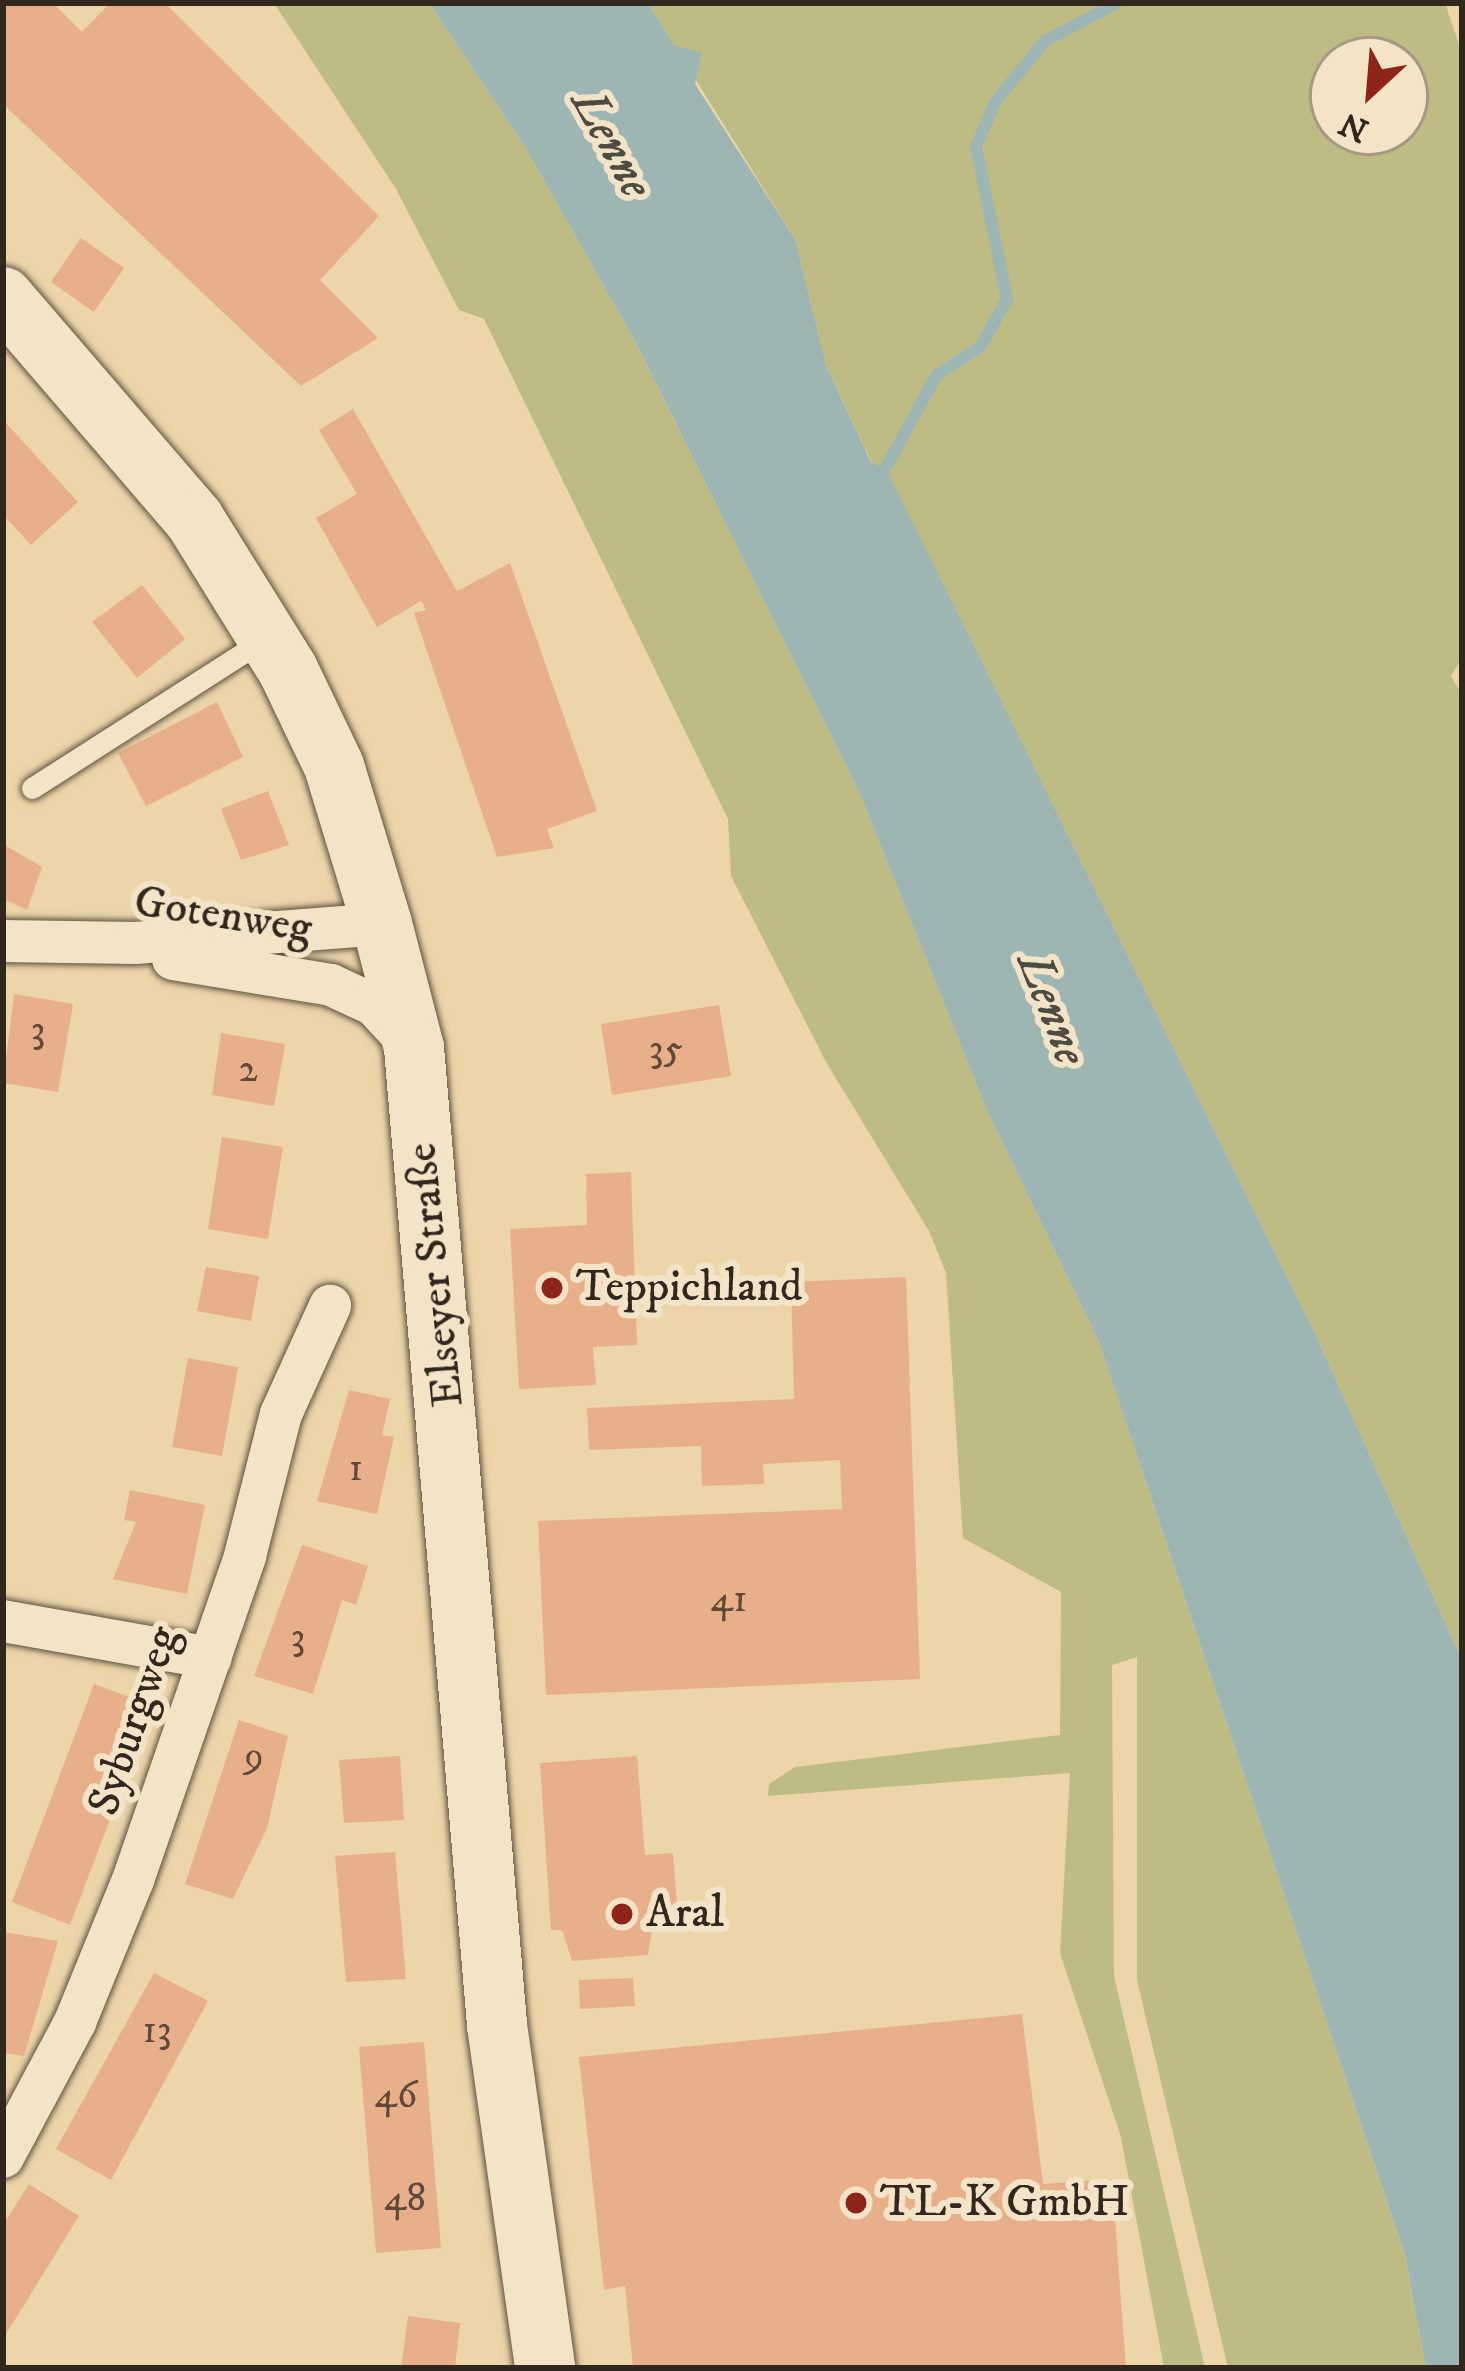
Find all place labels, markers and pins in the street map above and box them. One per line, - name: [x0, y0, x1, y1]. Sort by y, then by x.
- place label: Teppichland: [576, 1261, 802, 1315]
- marker: Teppichland: [539, 1275, 565, 1301]
- place label: Aral: [646, 1887, 724, 1941]
- marker: Aral: [609, 1901, 635, 1927]
- place label: TL-K GmbH: [880, 2176, 1129, 2230]
- marker: TL-K GmbH: [843, 2190, 869, 2216]

